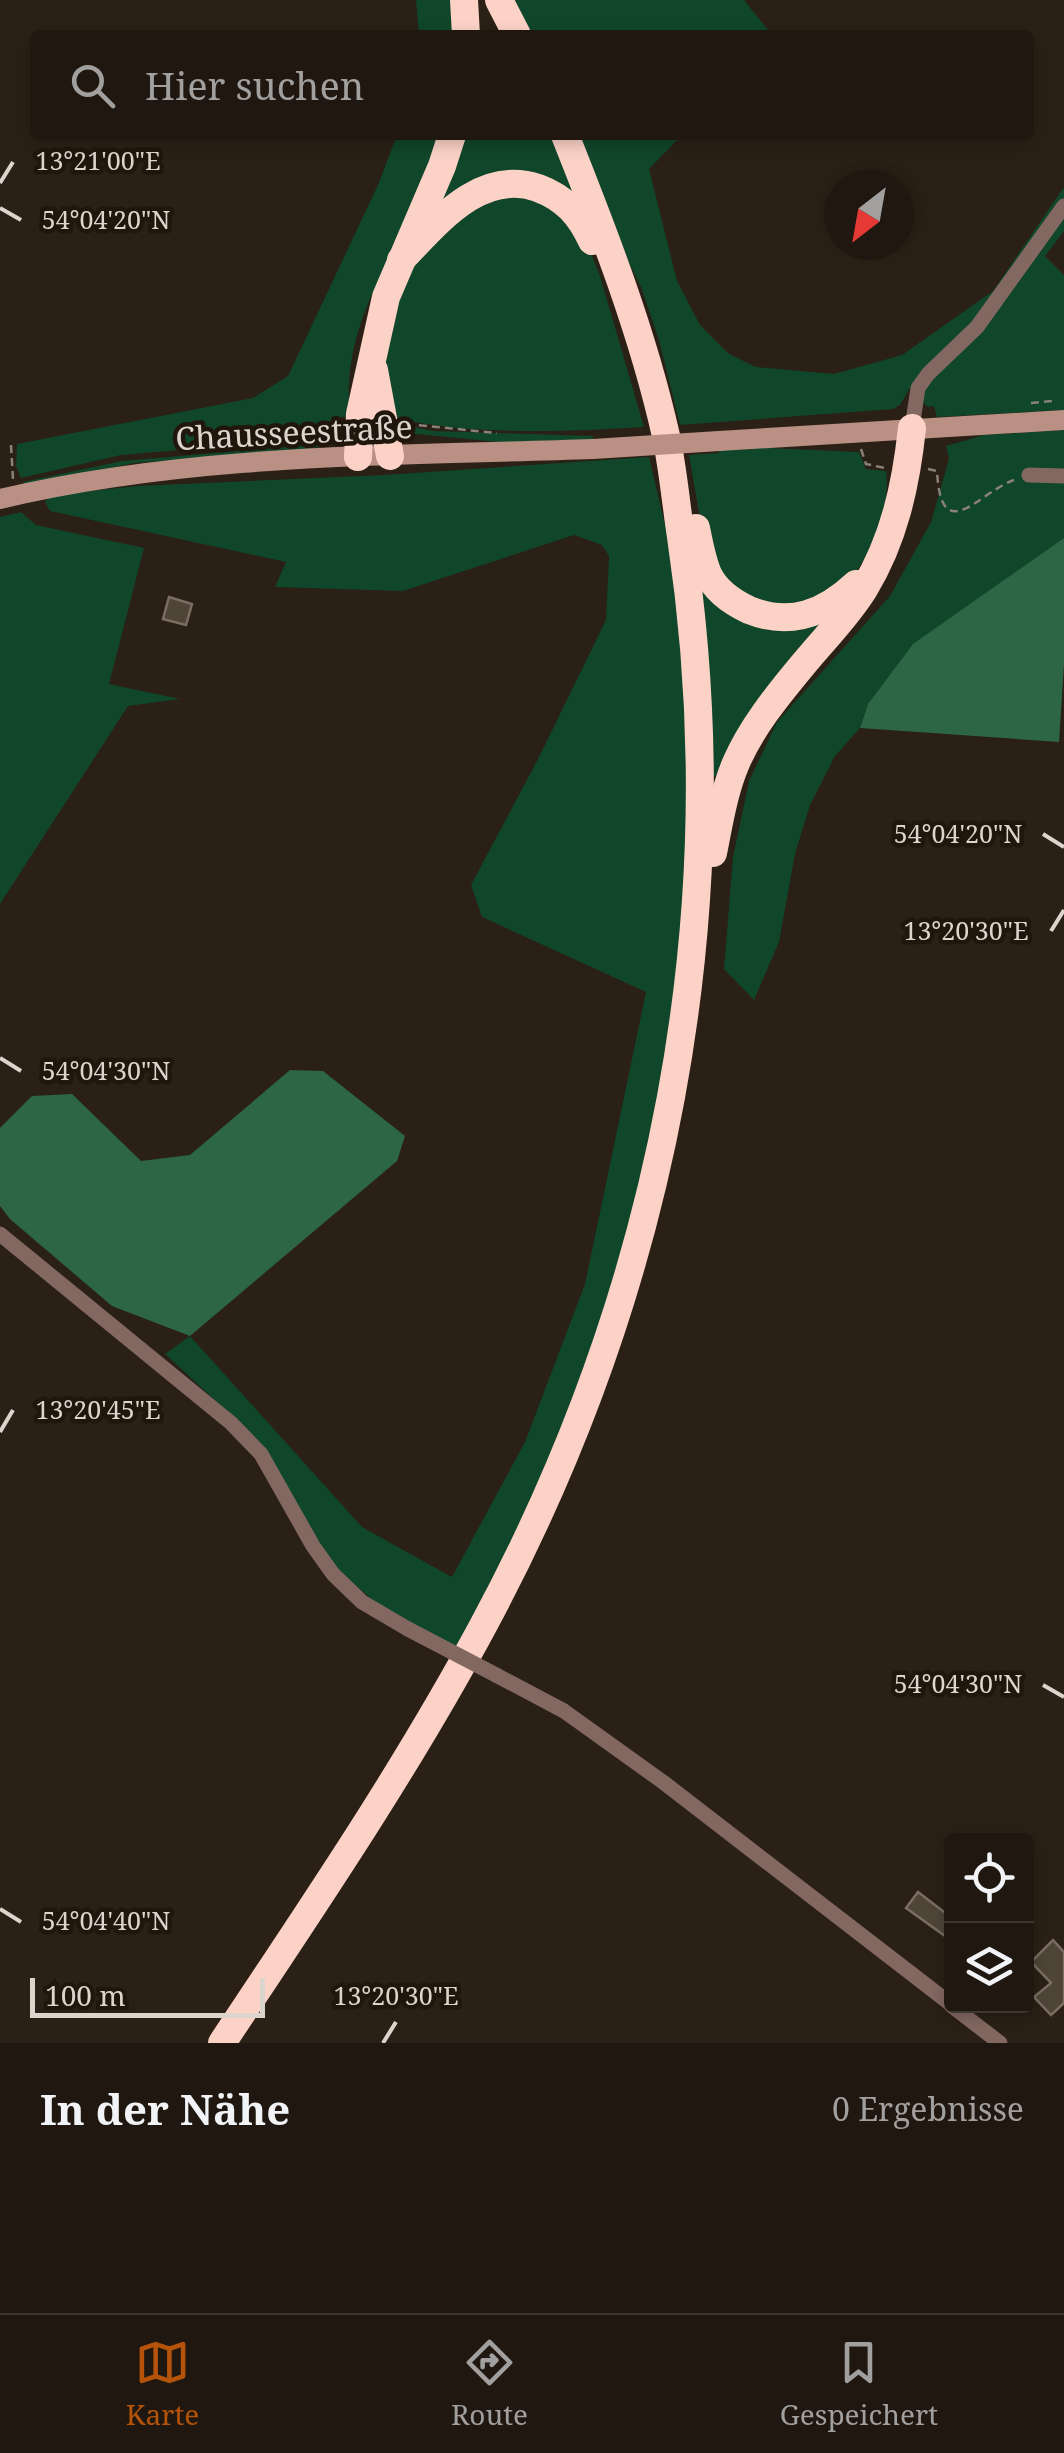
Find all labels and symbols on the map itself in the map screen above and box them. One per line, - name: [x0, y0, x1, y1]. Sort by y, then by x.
- text: 13°21'00"E: [35, 143, 161, 177]
- north arrow: [824, 170, 914, 260]
- text: 54°04'20"N: [42, 202, 170, 236]
- street label: Chausseestraße: [174, 404, 414, 459]
- text: 54°04'20"N: [894, 816, 1022, 850]
- text: 13°20'30"E: [903, 913, 1029, 947]
- text: 54°04'30"N: [42, 1053, 170, 1087]
- text: 13°20'45"E: [35, 1392, 161, 1426]
- text: 54°04'30"N: [894, 1666, 1022, 1700]
- text: 54°04'40"N: [42, 1903, 170, 1937]
- scale bar: [30, 1973, 265, 2018]
- text: 13°20'30"E: [333, 1978, 459, 2012]

